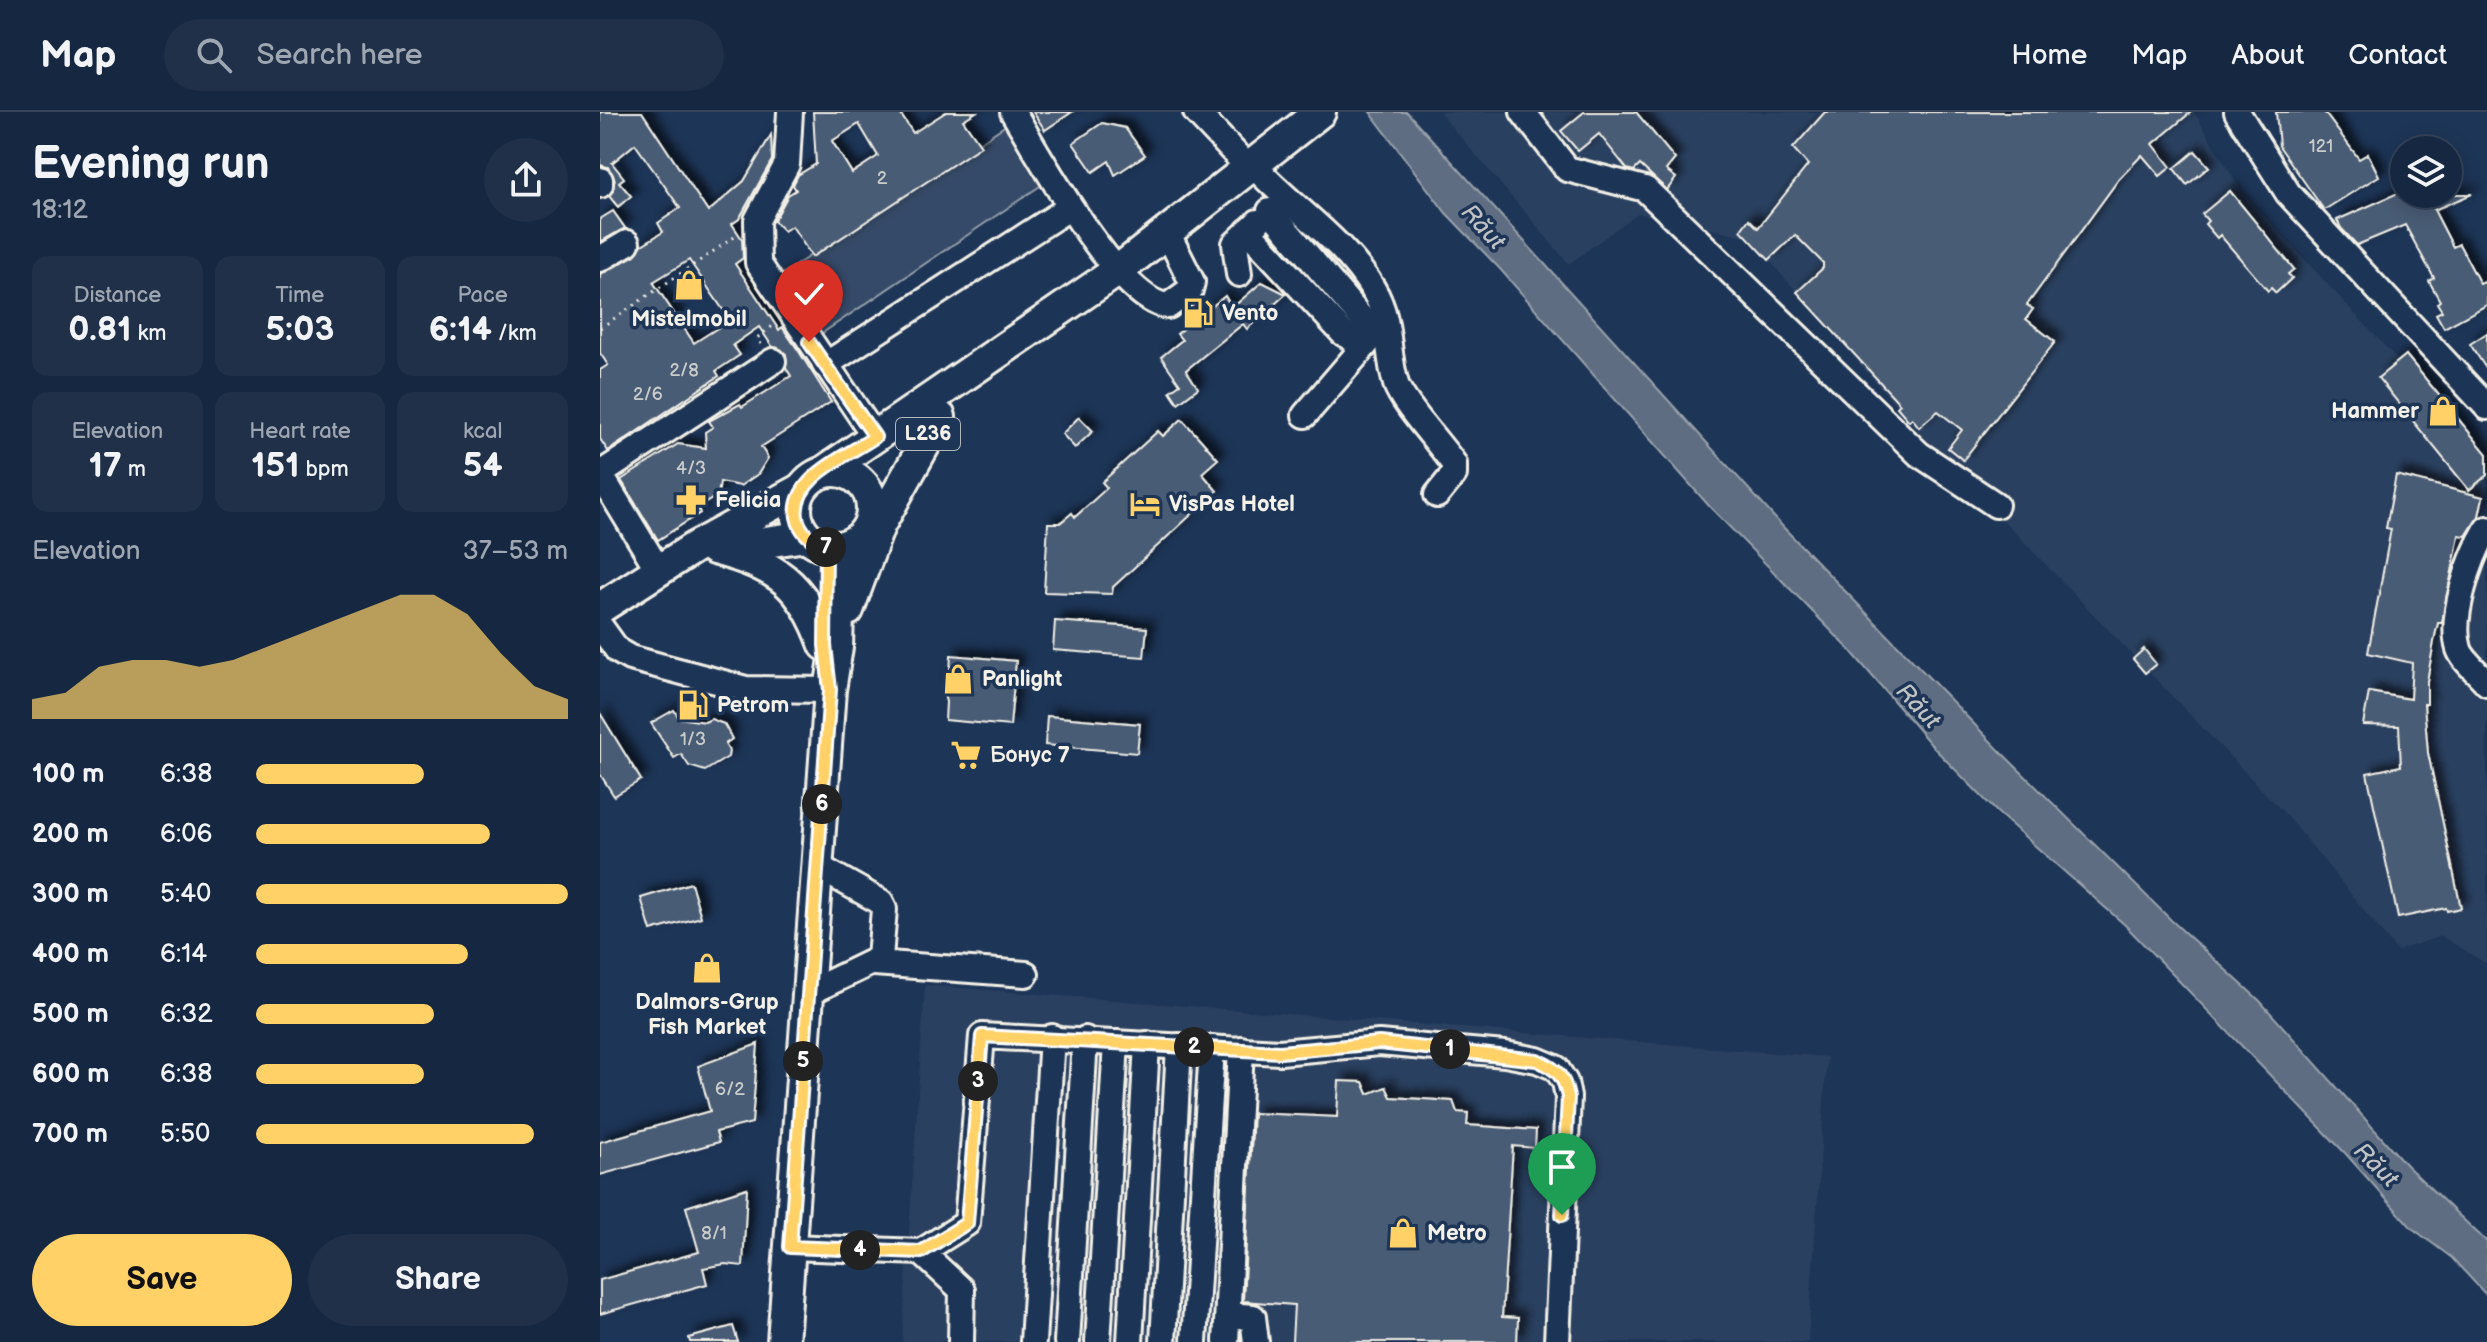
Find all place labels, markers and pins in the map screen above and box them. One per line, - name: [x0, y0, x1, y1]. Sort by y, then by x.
- pin: [775, 260, 843, 342]
- shop icon: Mistelmobil: [672, 268, 706, 302]
- fuel station icon: Vento: [1181, 296, 1215, 330]
- place label: Vento: [1222, 300, 1278, 327]
- place label: Mistelmobil: [631, 306, 747, 333]
- shop icon: Hammer: [2426, 394, 2460, 428]
- place label: Hammer: [2331, 398, 2419, 425]
- pharmacy icon: Felicia: [674, 483, 708, 517]
- place label: Felicia: [715, 487, 781, 514]
- hotel icon: VisPas Hotel: [1128, 487, 1162, 521]
- place label: VisPas Hotel: [1169, 491, 1295, 518]
- pin: 7: [806, 527, 846, 567]
- shop icon: Panlight: [941, 662, 975, 696]
- place label: Panlight: [982, 666, 1063, 693]
- fuel station icon: Petrom: [676, 688, 710, 722]
- place label: Petrom: [717, 692, 789, 719]
- supermarket icon: Бонус 7: [949, 738, 983, 772]
- place label: Бонус 7: [990, 742, 1070, 769]
- pin: 6: [802, 784, 842, 824]
- shop icon: Dalmors-Grup Fish Market: [690, 951, 724, 985]
- place label: Dalmors-Grup Fish Market: [635, 989, 779, 1041]
- pin: 2: [1174, 1027, 1214, 1067]
- pin: 1: [1430, 1029, 1470, 1069]
- pin: 5: [783, 1041, 823, 1081]
- pin: 3: [958, 1061, 998, 1101]
- pin: [1528, 1133, 1596, 1215]
- shop icon: Metro: [1386, 1216, 1420, 1250]
- place label: Metro: [1427, 1220, 1487, 1247]
- pin: 4: [840, 1230, 880, 1270]

